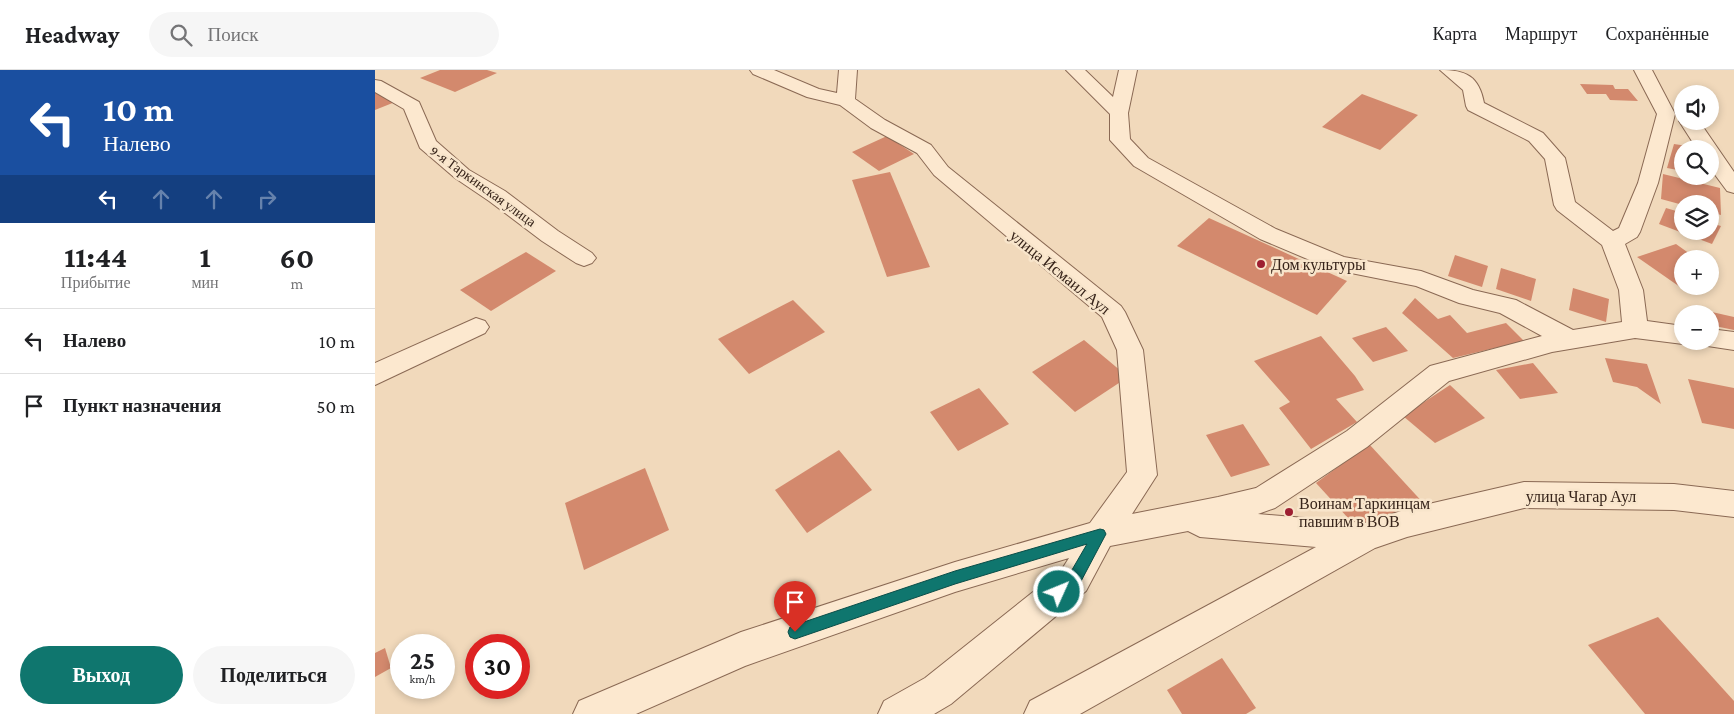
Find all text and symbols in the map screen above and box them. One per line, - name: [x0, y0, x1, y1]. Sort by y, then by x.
- search box: [149, 12, 499, 57]
- text: Headway: [25, 21, 119, 48]
- icon: search: [167, 21, 195, 49]
- text: Поиск: [207, 24, 259, 45]
- text: Карта: [1432, 24, 1477, 44]
- text: Маршрут: [1505, 24, 1577, 44]
- text: Сохранённые: [1605, 24, 1709, 44]
- map controls: [1674, 85, 1719, 350]
- button: sound: [1674, 85, 1719, 130]
- icon: left: [20, 90, 85, 155]
- text: 10 m: [103, 90, 174, 129]
- text: Налево: [103, 131, 171, 156]
- button: search: [1674, 140, 1719, 185]
- street label: 9-я Таркинская улица: [427, 142, 540, 230]
- icon: left: [94, 185, 122, 213]
- icon: ahead: [147, 185, 175, 213]
- icon: ahead: [200, 185, 228, 213]
- icon: right: [253, 185, 281, 213]
- button: layers: [1674, 195, 1719, 240]
- street label: улица Исмаил Аул: [1006, 226, 1113, 318]
- text: 11:44: [64, 240, 127, 273]
- text: 1: [199, 240, 211, 273]
- text: 60: [280, 241, 314, 274]
- button: +: [1674, 250, 1719, 295]
- place label: Дом культуры: [1271, 256, 1366, 274]
- marker: Дом культуры: [1255, 258, 1267, 270]
- text: Прибытие: [61, 274, 131, 291]
- text: мин: [191, 274, 219, 291]
- text: m: [290, 275, 303, 292]
- button: −: [1674, 305, 1719, 350]
- icon: left: [20, 327, 48, 355]
- text: Налево: [63, 330, 126, 351]
- text: 10 m: [319, 331, 355, 352]
- icon: arrive: [20, 392, 48, 420]
- text: Пункт назначения: [63, 395, 221, 416]
- text: 50 m: [316, 396, 355, 417]
- street label: улица Чагар Аул: [1526, 488, 1636, 506]
- place label: Воинам Таркинцам павшим в ВОВ: [1299, 495, 1430, 530]
- marker: Воинам Таркинцам павшим в ВОВ: [1283, 506, 1295, 518]
- position arrow: [1032, 565, 1084, 617]
- pin: [774, 581, 816, 632]
- icon: arrive: [781, 588, 809, 616]
- speed limit sign: 30: [465, 634, 530, 699]
- button: Выход: [20, 646, 183, 704]
- button: Поделиться: [193, 646, 355, 704]
- text: 25: [410, 647, 435, 674]
- text: km/h: [410, 672, 435, 686]

